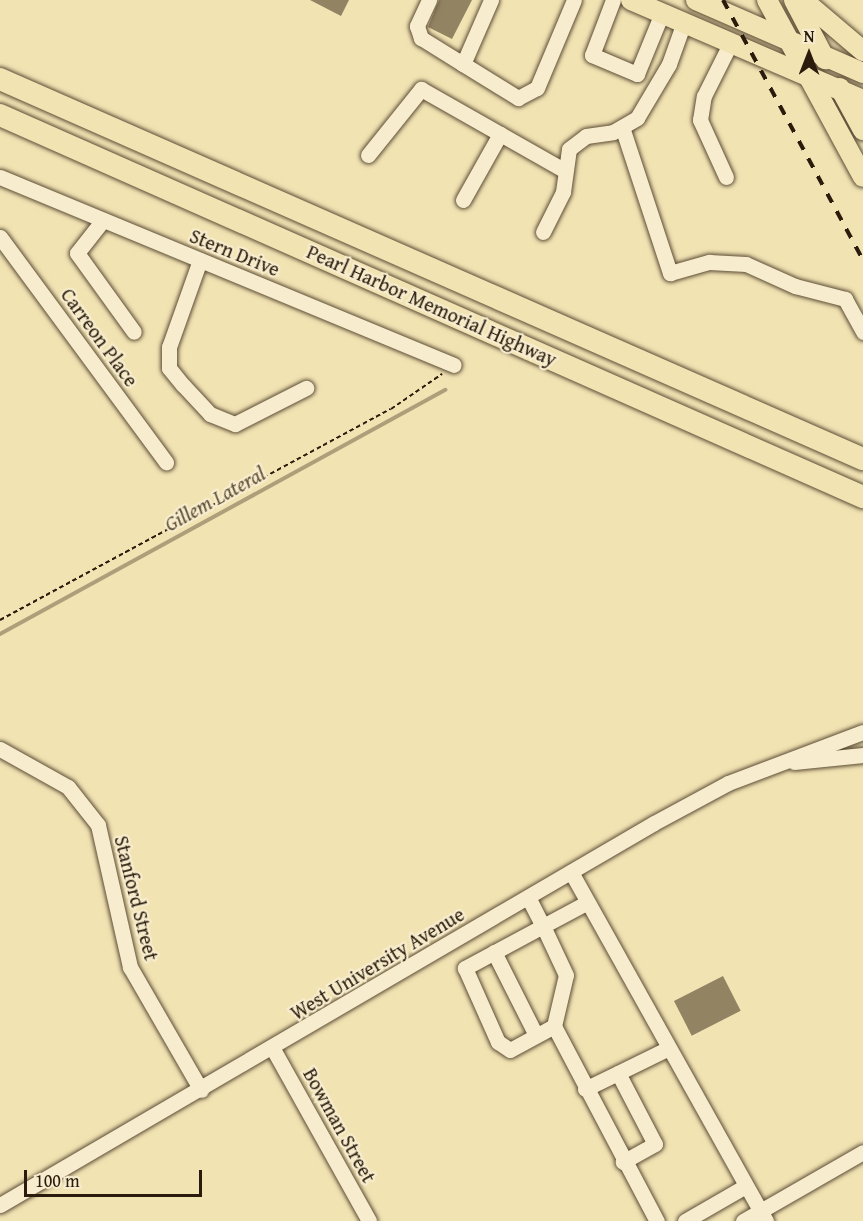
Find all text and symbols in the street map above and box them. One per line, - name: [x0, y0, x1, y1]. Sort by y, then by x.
- north arrow: [779, 24, 839, 84]
- text: N: [804, 24, 814, 48]
- street label: Stern Drive: [186, 223, 284, 281]
- street label: Pearl Harbor Memorial Highway: [303, 239, 561, 371]
- street label: Carreon Place: [56, 283, 144, 391]
- water label: Gillem Lateral: [160, 461, 270, 537]
- street label: Stanford Street: [110, 833, 164, 963]
- street label: West University Avenue: [286, 902, 468, 1024]
- street label: Bowman Street: [299, 1063, 381, 1187]
- scale bar: [27, 1158, 206, 1196]
- text: 100 m: [35, 1167, 80, 1194]

